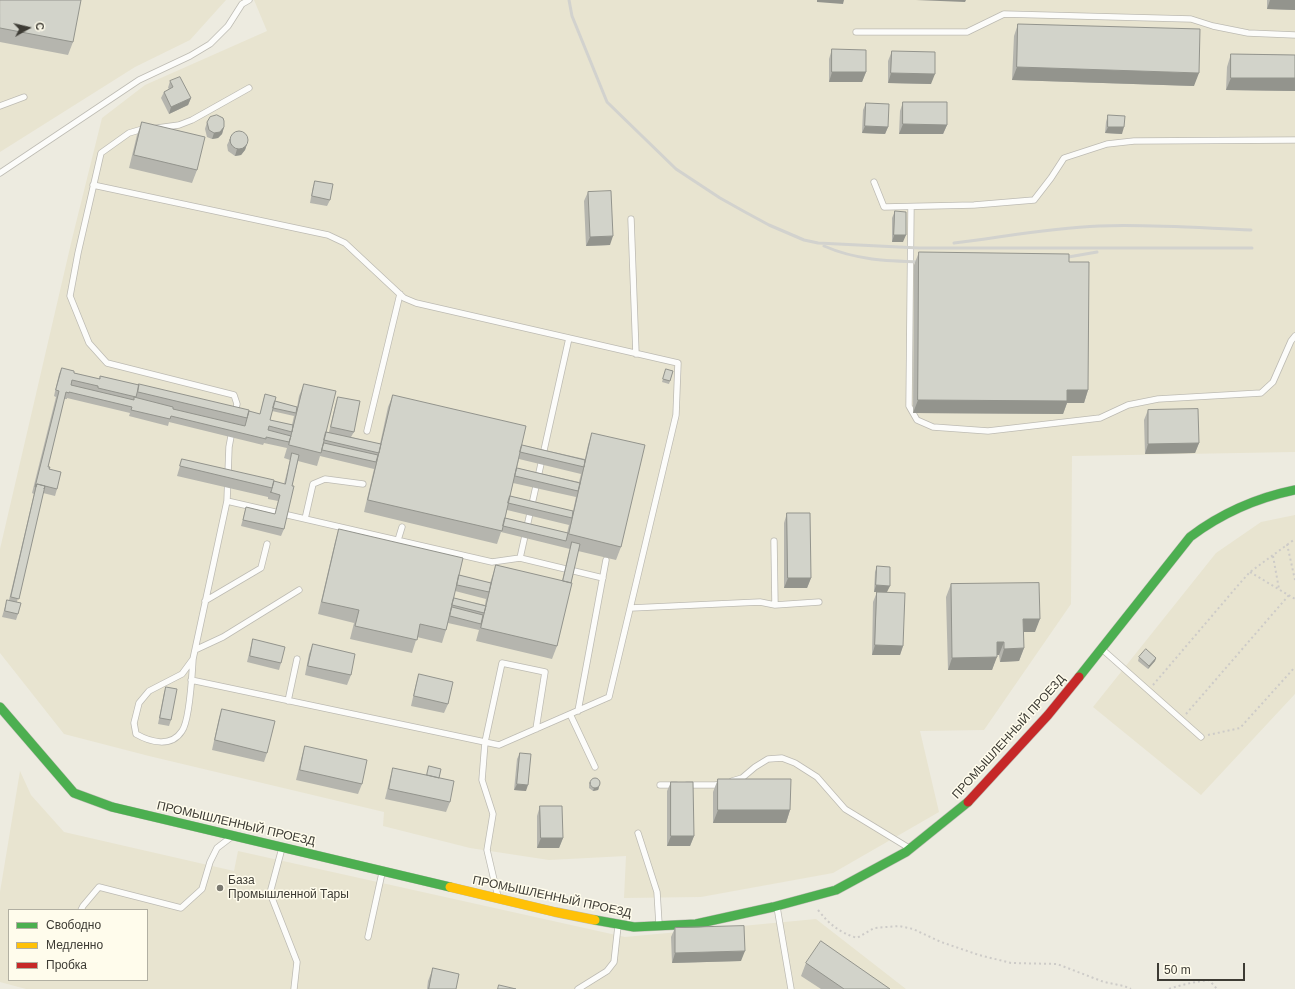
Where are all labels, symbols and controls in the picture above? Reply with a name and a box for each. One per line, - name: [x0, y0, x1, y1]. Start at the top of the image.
- north arrow: [8, 8, 48, 48]
- text: С: [33, 22, 46, 31]
- street label: ПРОМЫШЛЕННЫЙ ПРОЕЗД: [949, 672, 1069, 802]
- street label: ПРОМЫШЛЕННЫЙ ПРОЕЗД: [155, 799, 317, 849]
- street label: ПРОМЫШЛЕННЫЙ ПРОЕЗД: [471, 873, 633, 921]
- place label: База Промышленной Тары: [228, 874, 349, 902]
- marker: База Промышленной Тары: [215, 883, 225, 893]
- legend: [8, 909, 148, 981]
- text: Свободно: [46, 918, 101, 932]
- text: Медленно: [46, 938, 103, 952]
- scale bar: [1159, 955, 1247, 981]
- text: Пробка: [46, 958, 87, 972]
- text: 50 m: [1164, 963, 1191, 977]

